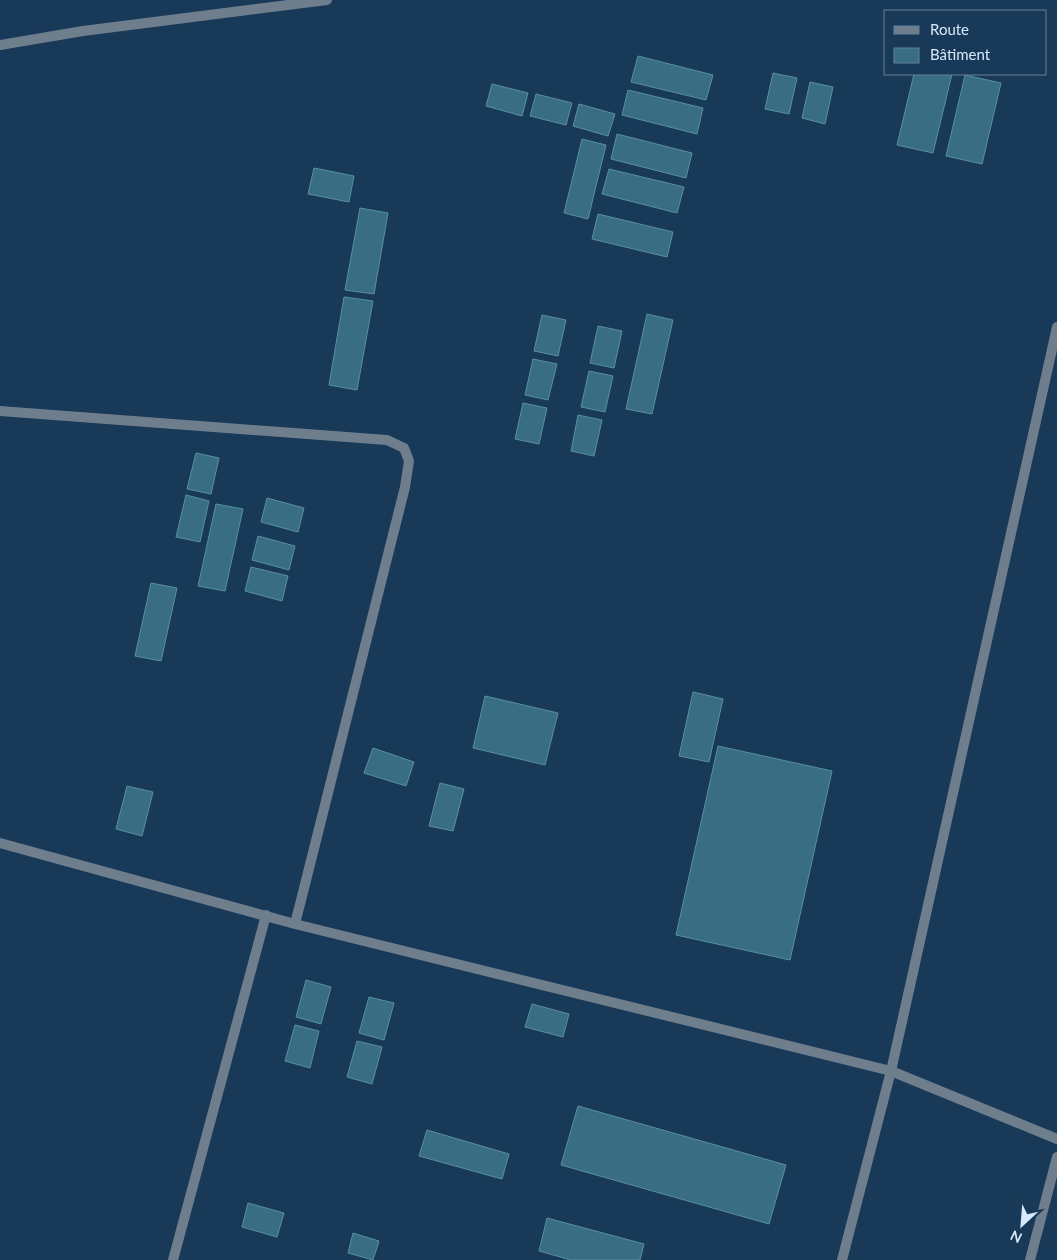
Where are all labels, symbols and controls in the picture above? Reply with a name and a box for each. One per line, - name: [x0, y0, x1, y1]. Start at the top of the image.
- legend: [884, 10, 1047, 75]
- text: Route: [930, 20, 969, 38]
- text: Bâtiment: [930, 45, 991, 63]
- north arrow: [997, 1200, 1047, 1250]
- text: N: [1008, 1227, 1025, 1247]

